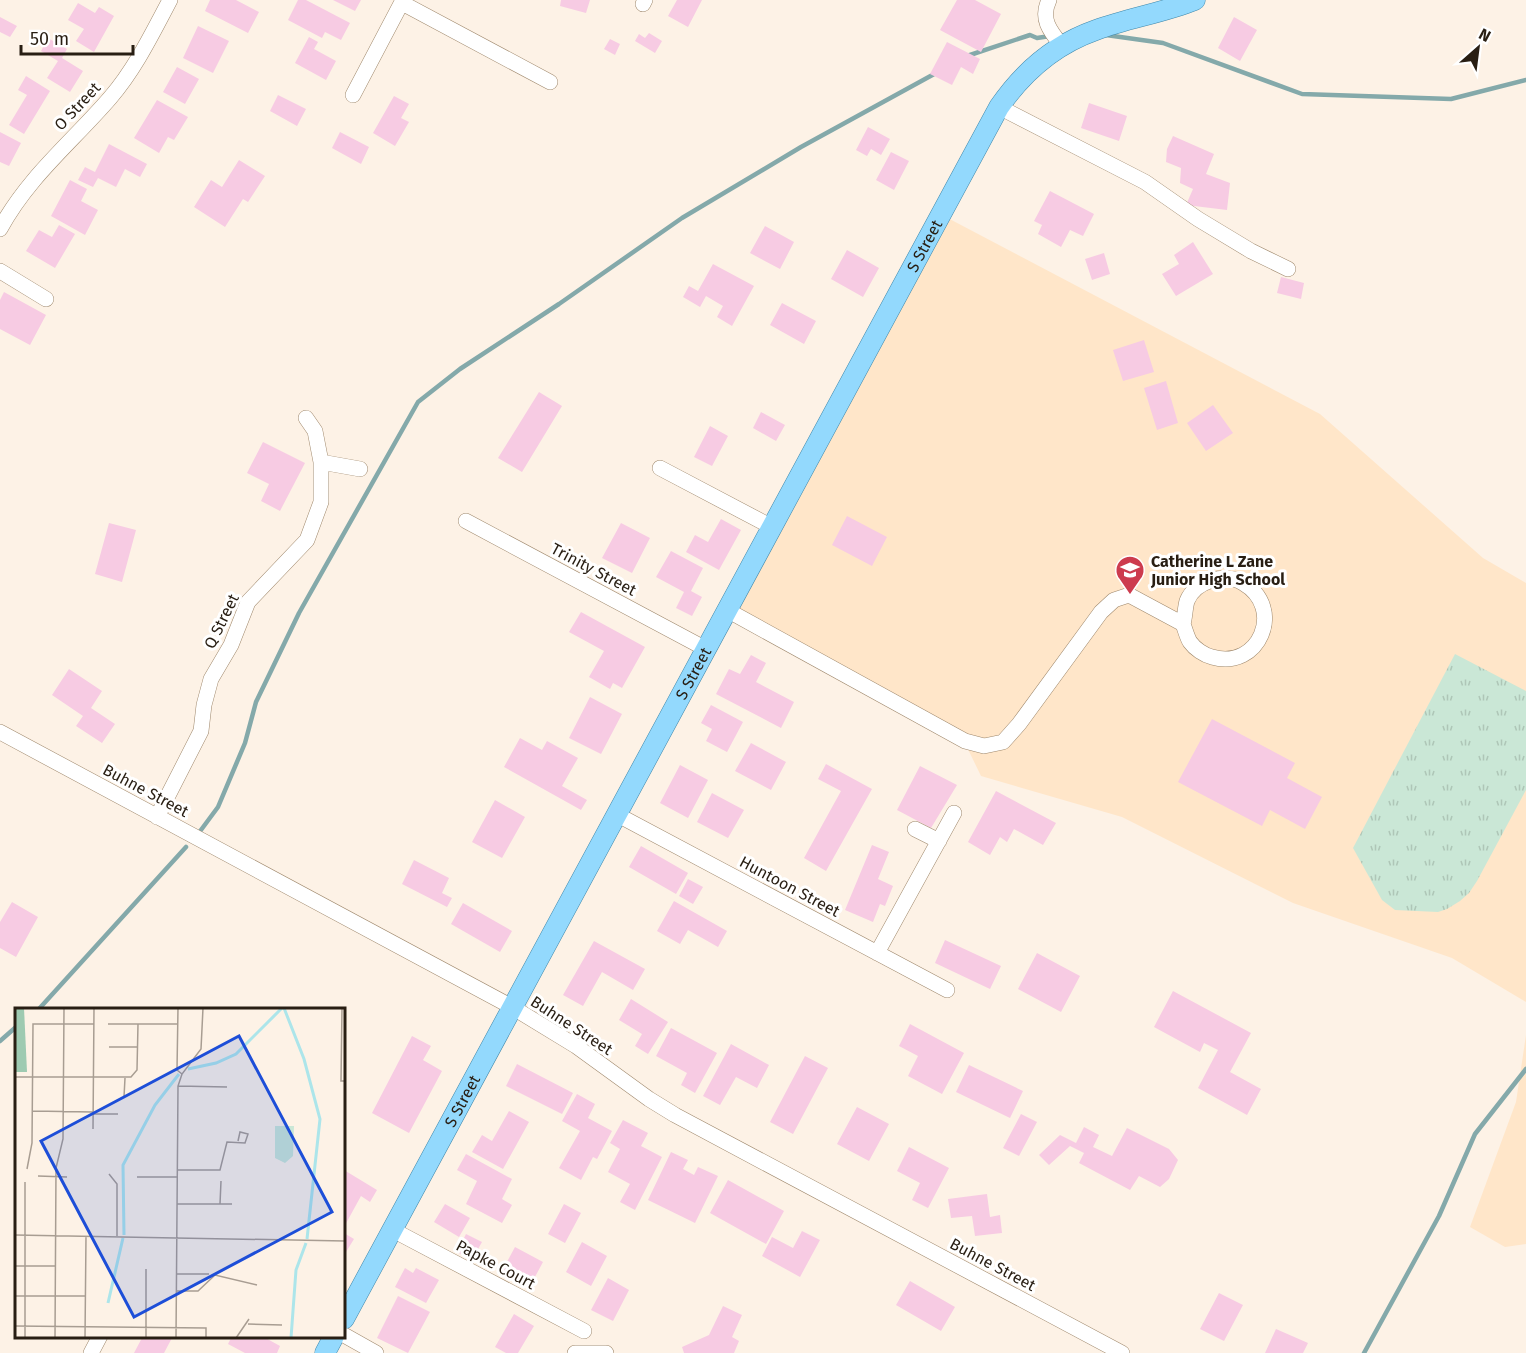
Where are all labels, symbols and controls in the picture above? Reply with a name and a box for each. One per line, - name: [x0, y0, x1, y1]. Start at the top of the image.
- scale bar: [21, 18, 134, 56]
- north arrow: [1448, 18, 1508, 78]
- text: N: [1476, 24, 1494, 46]
- text: 50 m: [30, 28, 69, 50]
- street label: O Street: [50, 78, 104, 134]
- street label: S Street: [903, 216, 946, 275]
- street label: Trinity Street: [548, 539, 640, 600]
- place label: Catherine L Zane Junior High School: [1150, 552, 1285, 589]
- school or university icon: Catherine L Zane Junior High School: [1114, 554, 1146, 596]
- street label: Q Street: [200, 590, 243, 652]
- street label: S Street: [672, 644, 715, 703]
- street label: Buhne Street: [100, 760, 192, 821]
- street label: Huntoon Street: [736, 852, 843, 921]
- street label: Buhne Street: [527, 992, 617, 1059]
- inset map: [15, 1008, 345, 1338]
- street label: S Street: [441, 1072, 484, 1130]
- street label: Buhne Street: [947, 1234, 1039, 1295]
- street label: Papke Court: [453, 1236, 539, 1293]

